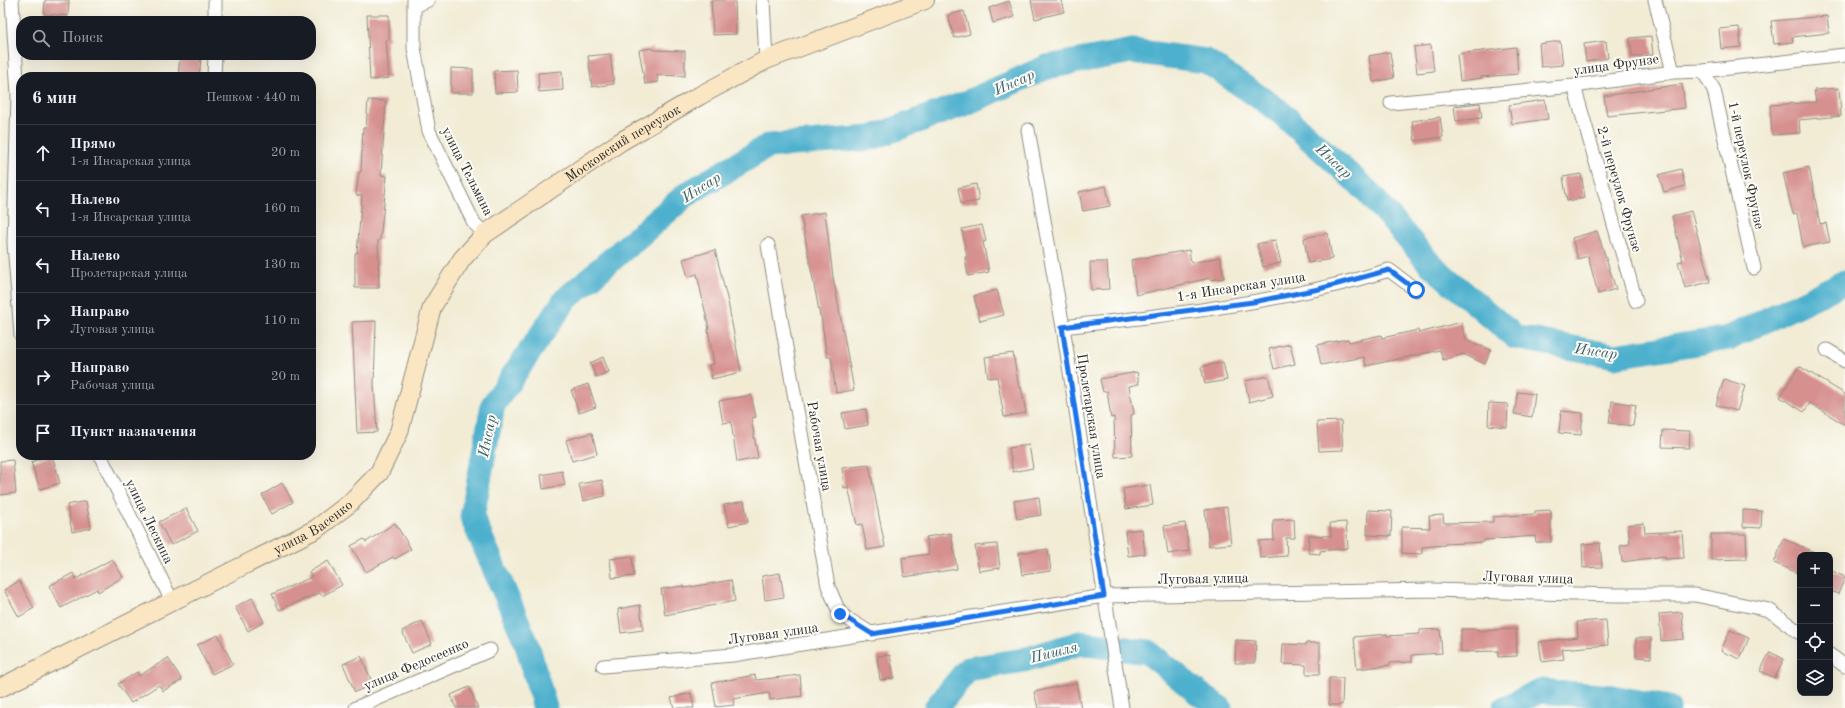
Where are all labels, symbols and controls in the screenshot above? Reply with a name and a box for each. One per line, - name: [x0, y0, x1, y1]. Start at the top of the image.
- search box: [16, 16, 316, 60]
- icon: search: [30, 27, 52, 49]
- text: Поиск: [62, 31, 103, 46]
- street label: улица Фрунзе: [1573, 52, 1660, 78]
- water label: Инсар: [991, 68, 1037, 99]
- text: 6 мин: [32, 90, 77, 107]
- text: Пешком · 440 m: [206, 91, 300, 104]
- street label: 1-й переулок Фрунзе: [1726, 100, 1766, 230]
- street label: Московский переулок: [563, 102, 683, 185]
- street label: улица Тельмана: [439, 125, 496, 218]
- street label: 2-й переулок Фрунзе: [1594, 125, 1644, 254]
- text: Прямо: [70, 137, 116, 152]
- water label: Инсар: [1311, 141, 1354, 182]
- icon: ahead: [32, 142, 54, 164]
- text: 20 m: [271, 146, 300, 159]
- text: 1-я Инсарская улица: [70, 155, 191, 168]
- water label: Инсар: [679, 170, 724, 207]
- text: Налево: [70, 193, 120, 208]
- icon: left: [32, 198, 54, 220]
- text: 160 m: [263, 202, 300, 215]
- text: 1-я Инсарская улица: [70, 211, 191, 224]
- text: Налево: [70, 249, 120, 264]
- icon: left: [32, 254, 54, 276]
- text: 130 m: [263, 258, 300, 271]
- text: Пролетарская улица: [70, 267, 188, 280]
- street label: 1-я Инсарская улица: [1176, 270, 1307, 304]
- route start: [1407, 281, 1425, 299]
- text: Направо: [70, 305, 129, 320]
- icon: right: [32, 310, 54, 332]
- text: 110 m: [263, 314, 300, 327]
- text: Луговая улица: [70, 323, 155, 336]
- water label: Инсар: [1572, 342, 1618, 363]
- street label: Пролетарская улица: [1074, 353, 1108, 480]
- text: Направо: [70, 361, 129, 376]
- icon: right: [32, 366, 54, 388]
- text: 20 m: [271, 370, 300, 383]
- text: Рабочая улица: [70, 379, 155, 392]
- street label: Рабочая улица: [804, 400, 834, 492]
- water label: Инсар: [477, 414, 500, 460]
- icon: arrive: [32, 422, 54, 444]
- text: Пункт назначения: [70, 425, 197, 440]
- street label: улица Лескина: [123, 477, 176, 566]
- street label: улица Васенко: [271, 498, 355, 557]
- map controls: [1797, 552, 1833, 696]
- button: +: [1797, 552, 1833, 588]
- street label: Луговая улица: [1482, 569, 1574, 587]
- street label: Луговая улица: [1157, 571, 1249, 587]
- button: −: [1797, 588, 1833, 624]
- route end: [831, 605, 849, 623]
- street label: Луговая улица: [727, 621, 819, 647]
- button: locate: [1797, 624, 1833, 660]
- street label: улица Федосеенко: [362, 637, 471, 693]
- water label: Пишля: [1028, 640, 1080, 667]
- button: layers: [1797, 660, 1833, 696]

